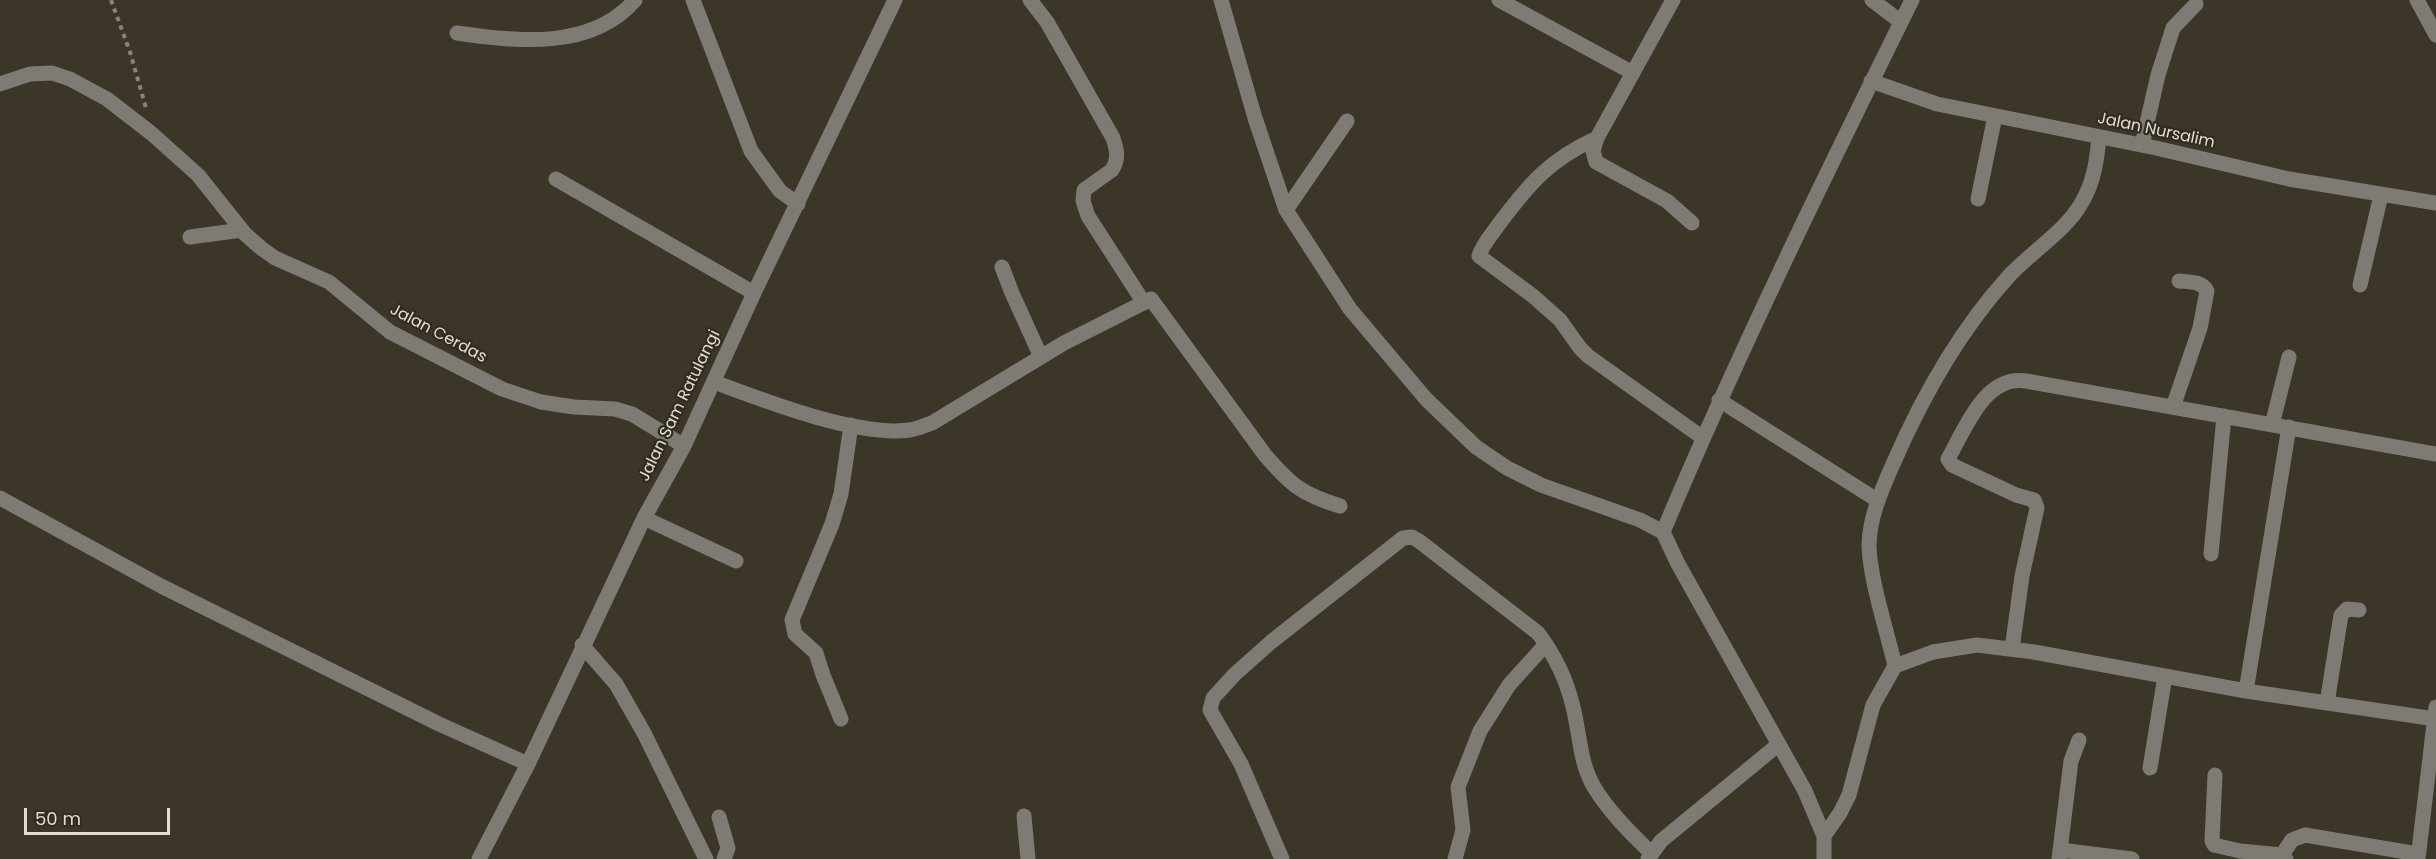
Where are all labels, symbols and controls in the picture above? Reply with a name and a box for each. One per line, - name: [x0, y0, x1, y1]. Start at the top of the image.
- street label: Jalan Nursalim: [2096, 109, 2216, 153]
- street label: Jalan Cerdas: [386, 300, 490, 368]
- street label: Jalan Sam Ratulangi: [635, 327, 725, 485]
- scale bar: [27, 796, 172, 834]
- text: 50 m: [35, 806, 81, 831]

